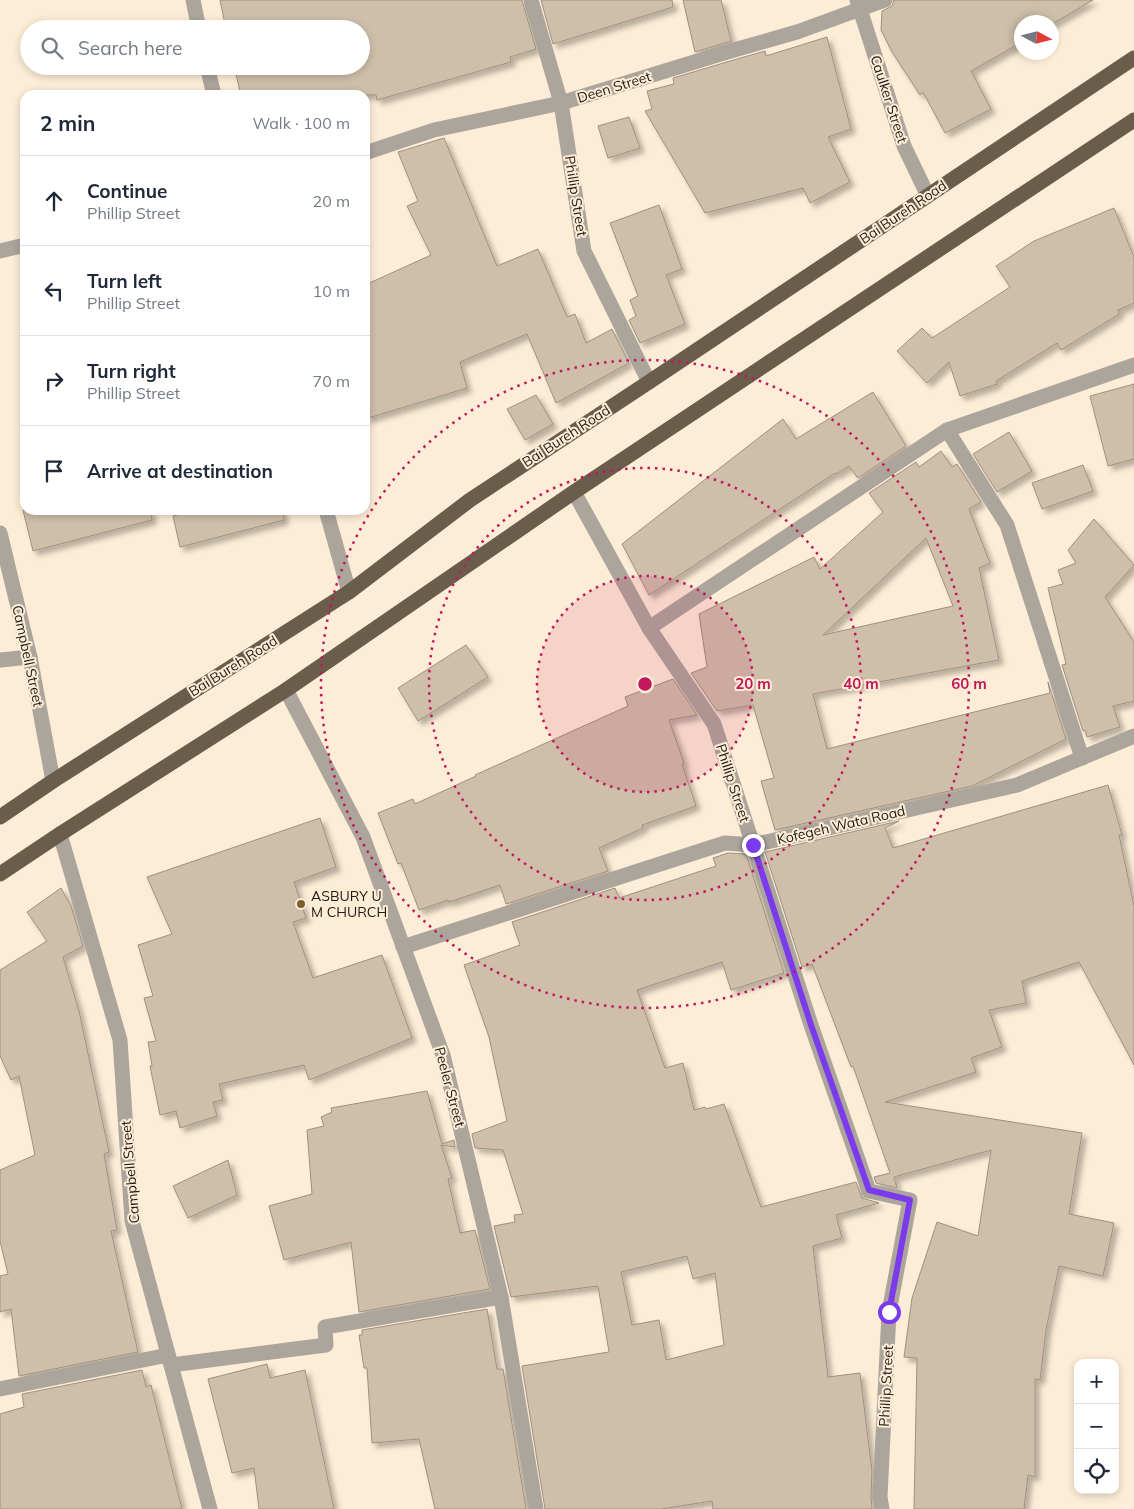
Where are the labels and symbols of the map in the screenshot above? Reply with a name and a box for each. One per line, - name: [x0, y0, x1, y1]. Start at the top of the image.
- north arrow: [1014, 15, 1059, 60]
- street label: Caulker Street: [866, 53, 912, 145]
- street label: Deen Street: [575, 67, 653, 107]
- street label: Phillip Street: [561, 154, 591, 238]
- street label: Bai Bureh Road: [856, 176, 950, 248]
- street label: Bai Bureh Road: [519, 401, 613, 471]
- street label: Campbell Street: [8, 604, 48, 709]
- street label: Bai Bureh Road: [185, 632, 281, 700]
- text: 20 m: [735, 674, 771, 693]
- text: 40 m: [843, 674, 879, 693]
- text: 60 m: [951, 674, 987, 693]
- centre of rings: [636, 675, 654, 693]
- street label: Phillip Street: [712, 742, 754, 825]
- street label: Kofegeh Wata Road: [775, 801, 907, 849]
- route end: [742, 834, 765, 857]
- place label: ASBURY U M CHURCH: [311, 887, 387, 921]
- marker: ASBURY U M CHURCH: [295, 898, 307, 910]
- street label: Peeler Street: [431, 1045, 469, 1129]
- street label: Campbell Street: [117, 1120, 143, 1224]
- route start: [878, 1301, 901, 1324]
- street label: Phillip Street: [875, 1345, 897, 1427]

